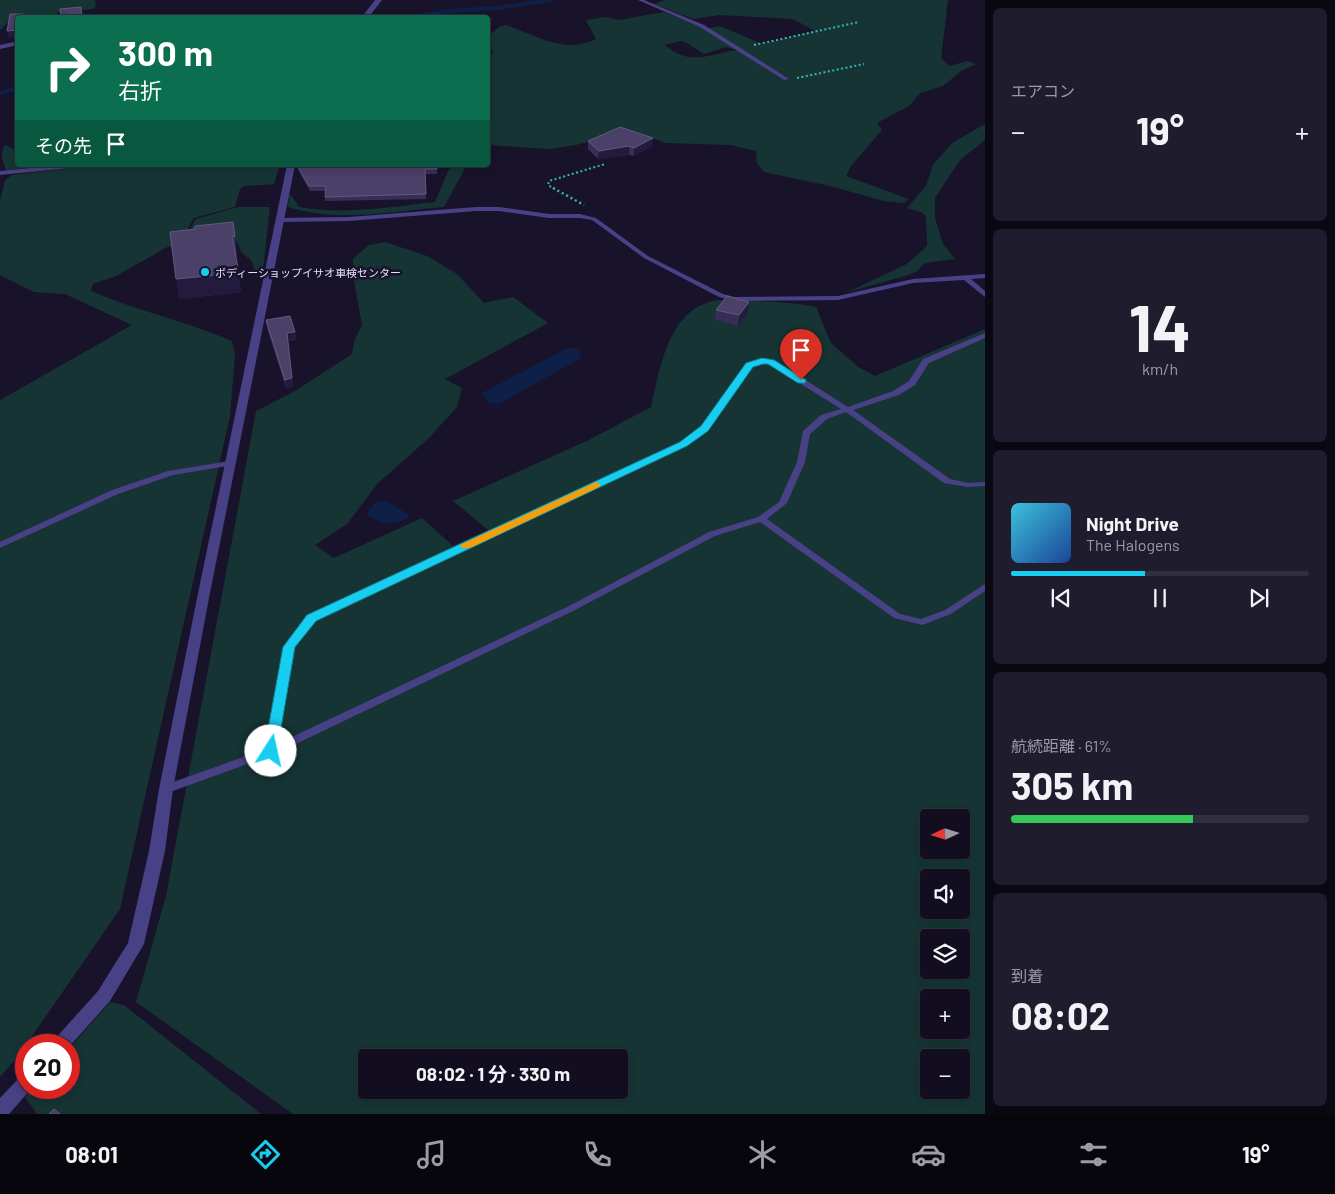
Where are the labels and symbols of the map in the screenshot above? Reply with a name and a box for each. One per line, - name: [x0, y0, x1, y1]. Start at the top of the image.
- marker: ボディーショップイサオ車検センター: [199, 266, 211, 278]
- place label: ボディーショップイサオ車検センター: [215, 266, 401, 279]
- pin: [780, 329, 822, 380]
- position arrow: [244, 724, 296, 776]
- north arrow: [920, 809, 970, 859]
- speed limit sign: 20: [15, 1034, 80, 1099]

